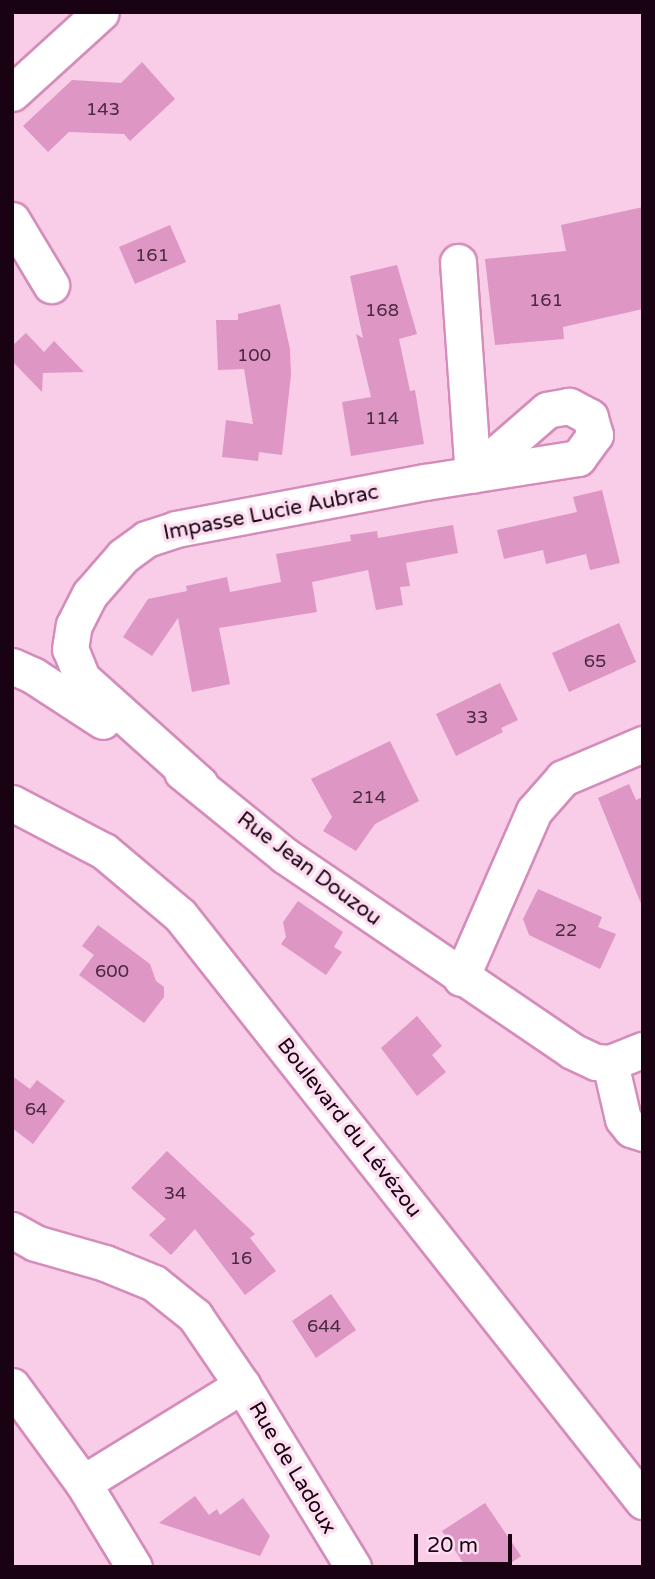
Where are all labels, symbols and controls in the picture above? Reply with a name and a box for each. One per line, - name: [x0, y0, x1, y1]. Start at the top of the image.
- house number: 143: [86, 98, 120, 120]
- house number: 161: [135, 244, 169, 266]
- house number: 161: [529, 289, 563, 311]
- house number: 168: [365, 299, 399, 321]
- house number: 100: [237, 344, 271, 366]
- house number: 114: [365, 407, 399, 429]
- street label: Impasse Lucie Aubrac: [161, 480, 381, 546]
- house number: 65: [584, 650, 606, 672]
- house number: 33: [466, 706, 488, 728]
- house number: 214: [352, 786, 386, 808]
- street label: Rue Jean Douzou: [232, 807, 386, 931]
- house number: 22: [555, 919, 577, 941]
- house number: 600: [95, 960, 129, 982]
- street label: Boulevard du Lévézou: [271, 1033, 427, 1223]
- house number: 64: [25, 1098, 47, 1120]
- house number: 34: [164, 1182, 186, 1204]
- house number: 16: [230, 1247, 252, 1269]
- house number: 644: [307, 1315, 341, 1337]
- street label: Rue de Ladoux: [243, 1397, 341, 1539]
- scale bar: [417, 1520, 515, 1564]
- text: 20 m: [427, 1533, 478, 1558]

